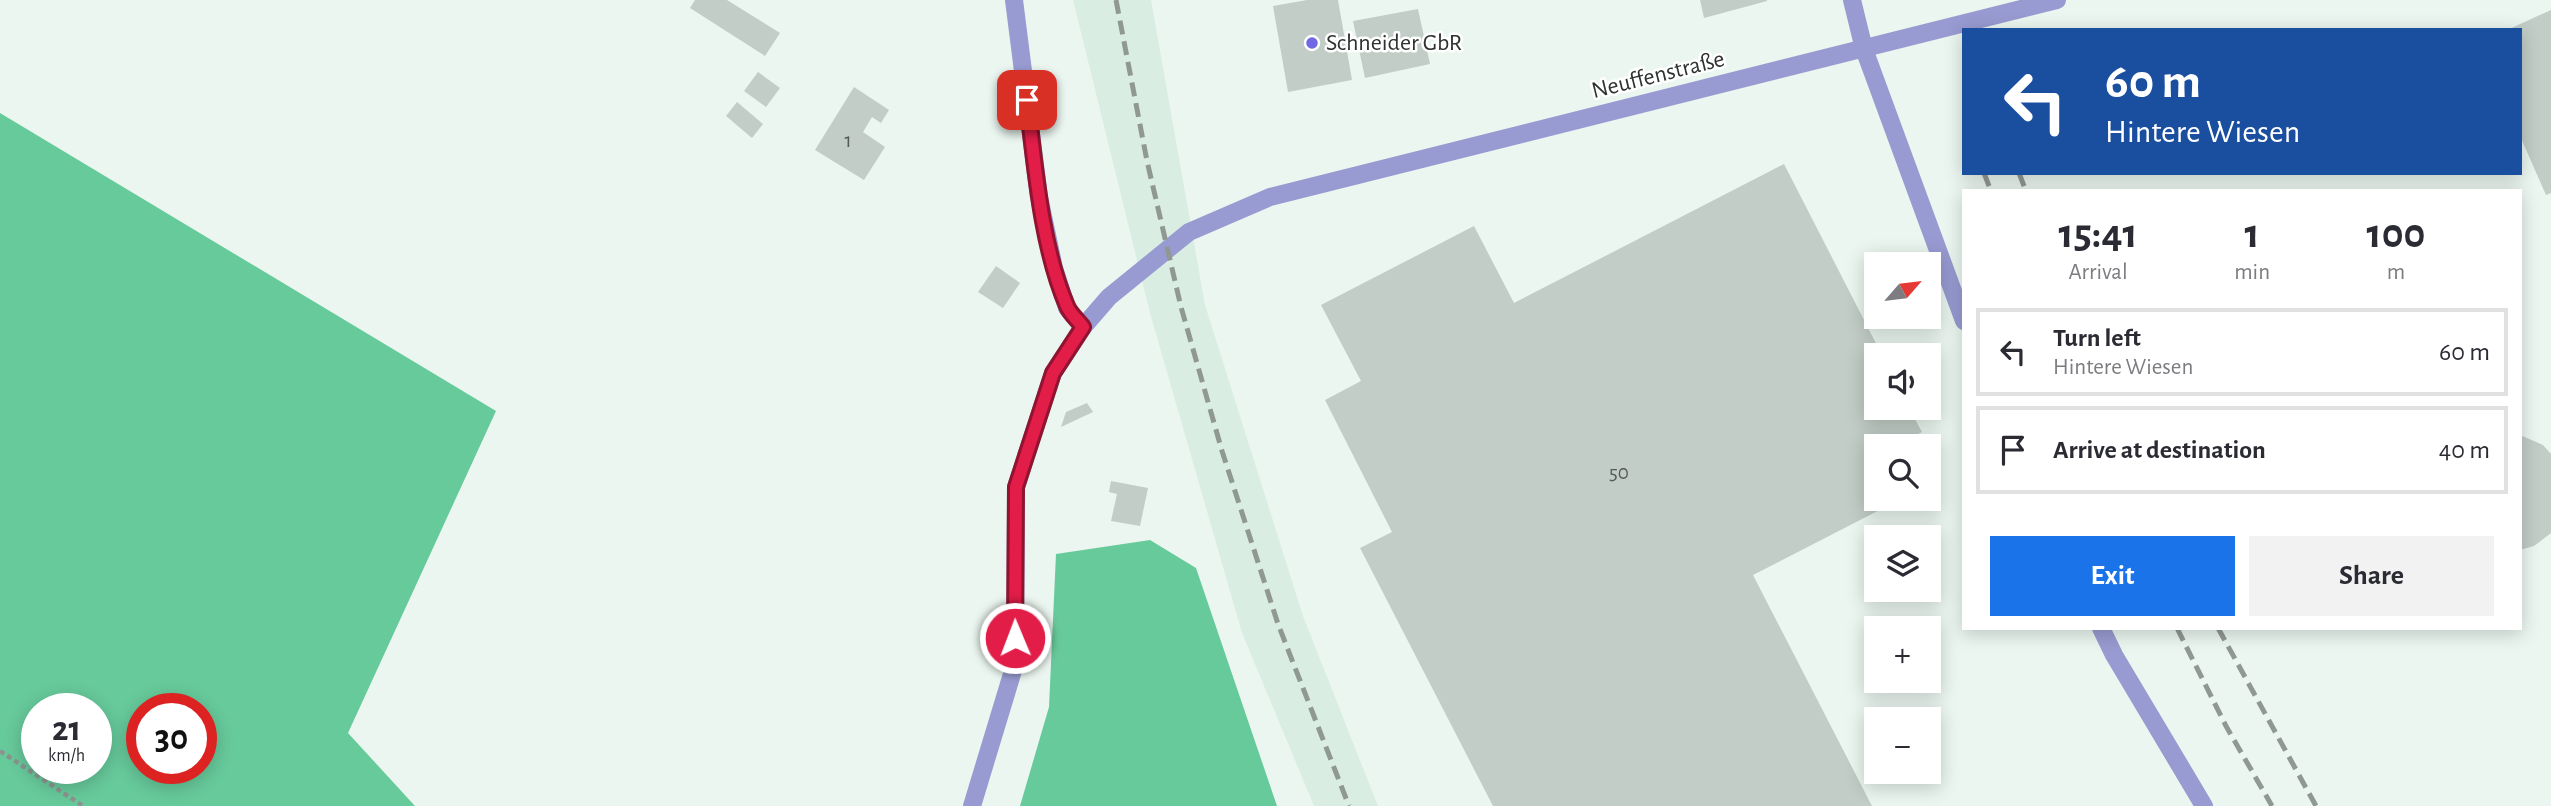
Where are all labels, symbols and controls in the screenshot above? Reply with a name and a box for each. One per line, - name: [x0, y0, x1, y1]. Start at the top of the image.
- place label: Schneider GbR: [1326, 31, 1462, 55]
- marker: Schneider GbR: [1304, 35, 1320, 51]
- street label: Neuffenstraße: [1589, 47, 1727, 103]
- icon: left: [1990, 56, 2081, 147]
- text: 60 m: [2105, 58, 2201, 107]
- pin: [997, 70, 1057, 130]
- icon: arrive: [1008, 81, 1046, 119]
- text: Hintere Wiesen: [2105, 116, 2300, 148]
- house number: 1: [844, 130, 852, 151]
- text: 15:41: [2059, 213, 2138, 255]
- text: 1: [2245, 213, 2260, 255]
- text: 100: [2367, 213, 2425, 255]
- north arrow: [1864, 252, 1941, 329]
- map controls: [1864, 252, 1941, 784]
- text: Arrival: [2069, 261, 2128, 284]
- text: min: [2234, 261, 2270, 284]
- text: m: [2387, 261, 2405, 284]
- text: Turn left: [2053, 325, 2141, 351]
- icon: left: [1994, 333, 2032, 371]
- text: 60 m: [2439, 339, 2490, 365]
- button: sound: [1864, 343, 1941, 420]
- text: Hintere Wiesen: [2053, 356, 2193, 379]
- icon: arrive: [1994, 431, 2032, 469]
- button: search: [1864, 434, 1941, 511]
- text: Arrive at destination: [2053, 437, 2266, 463]
- text: 40 m: [2439, 437, 2490, 463]
- house number: 50: [1609, 462, 1629, 483]
- button: layers: [1864, 525, 1941, 602]
- button: Exit: [1990, 536, 2235, 616]
- button: Share: [2249, 536, 2494, 616]
- position arrow: [978, 601, 1052, 675]
- button: +: [1864, 616, 1941, 693]
- speed limit sign: 30: [126, 693, 217, 784]
- button: −: [1864, 707, 1941, 784]
- text: 21: [52, 712, 81, 747]
- text: km/h: [48, 747, 85, 765]

